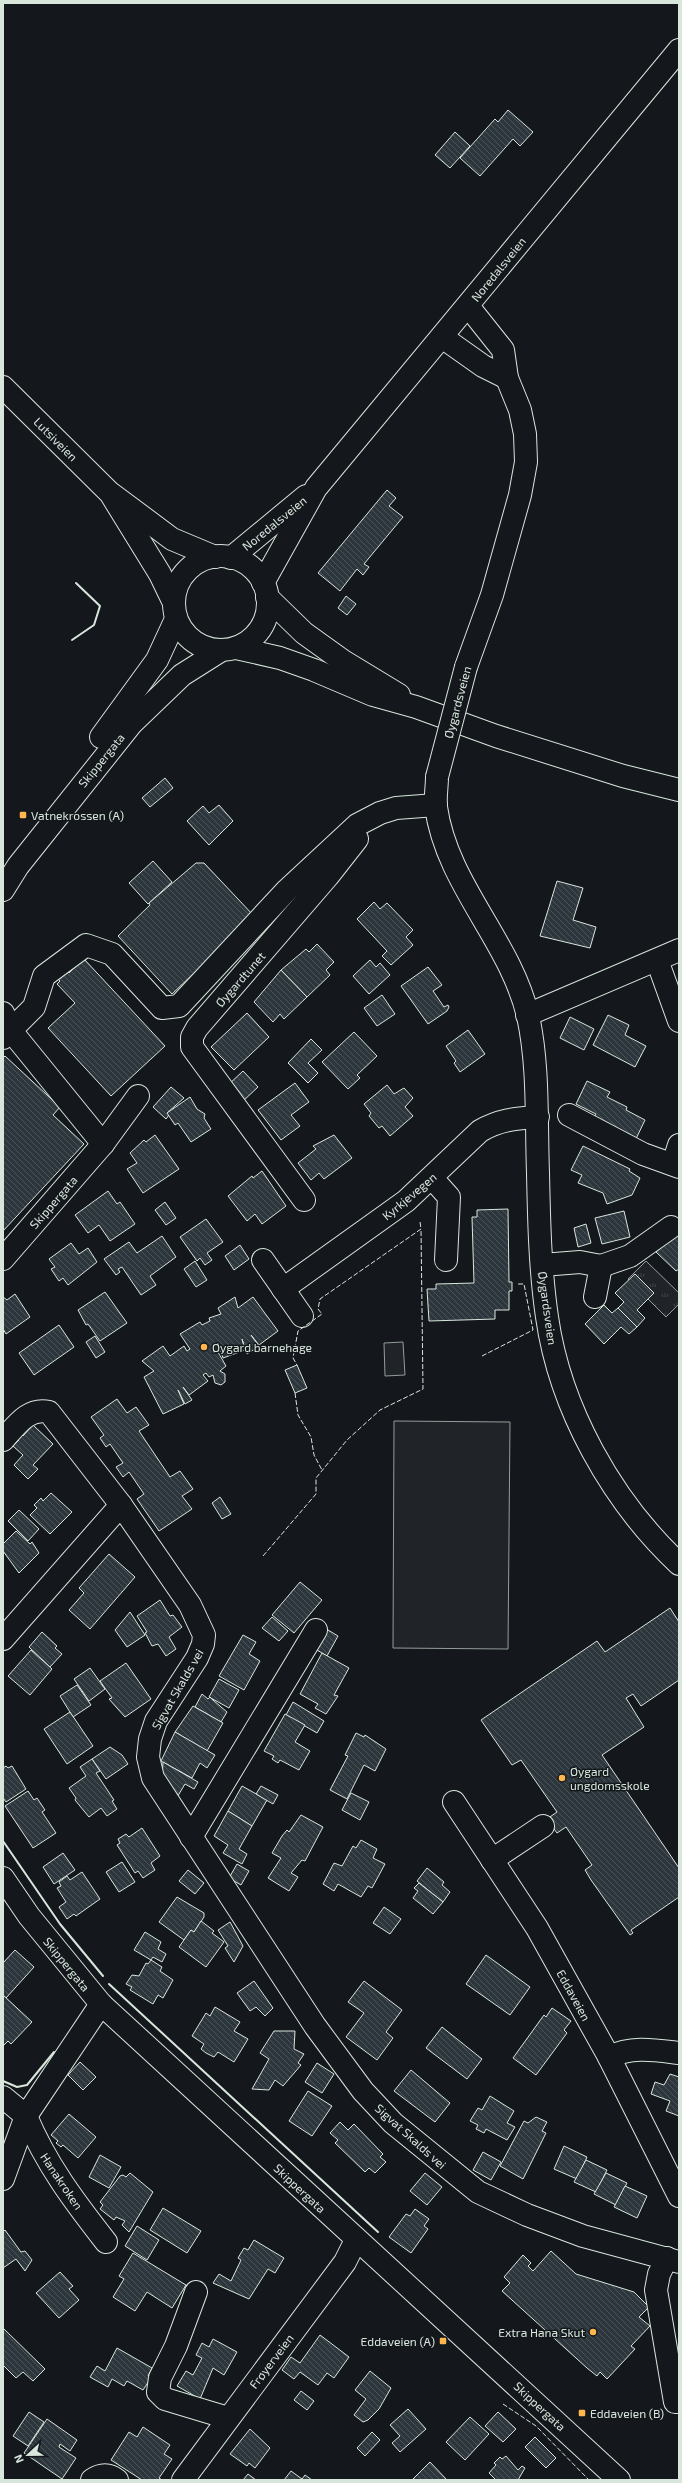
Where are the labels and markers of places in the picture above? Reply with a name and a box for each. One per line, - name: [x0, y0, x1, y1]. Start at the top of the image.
- place label: Vatnekrossen (A): [31, 808, 124, 822]
- marker: Vatnekrossen (A): [18, 810, 28, 820]
- place label: Øygard barnehage: [212, 1340, 312, 1354]
- marker: Øygard barnehage: [199, 1342, 209, 1352]
- place label: Øygard ungdomsskole: [570, 1764, 650, 1792]
- marker: Øygard ungdomsskole: [557, 1773, 567, 1783]
- place label: Extra Hana Skut: [498, 2325, 585, 2339]
- marker: Extra Hana Skut: [588, 2327, 598, 2337]
- place label: Eddaveien (A): [361, 2334, 435, 2348]
- marker: Eddaveien (A): [438, 2336, 448, 2346]
- place label: Eddaveien (B): [590, 2406, 664, 2420]
- marker: Eddaveien (B): [577, 2408, 587, 2418]

